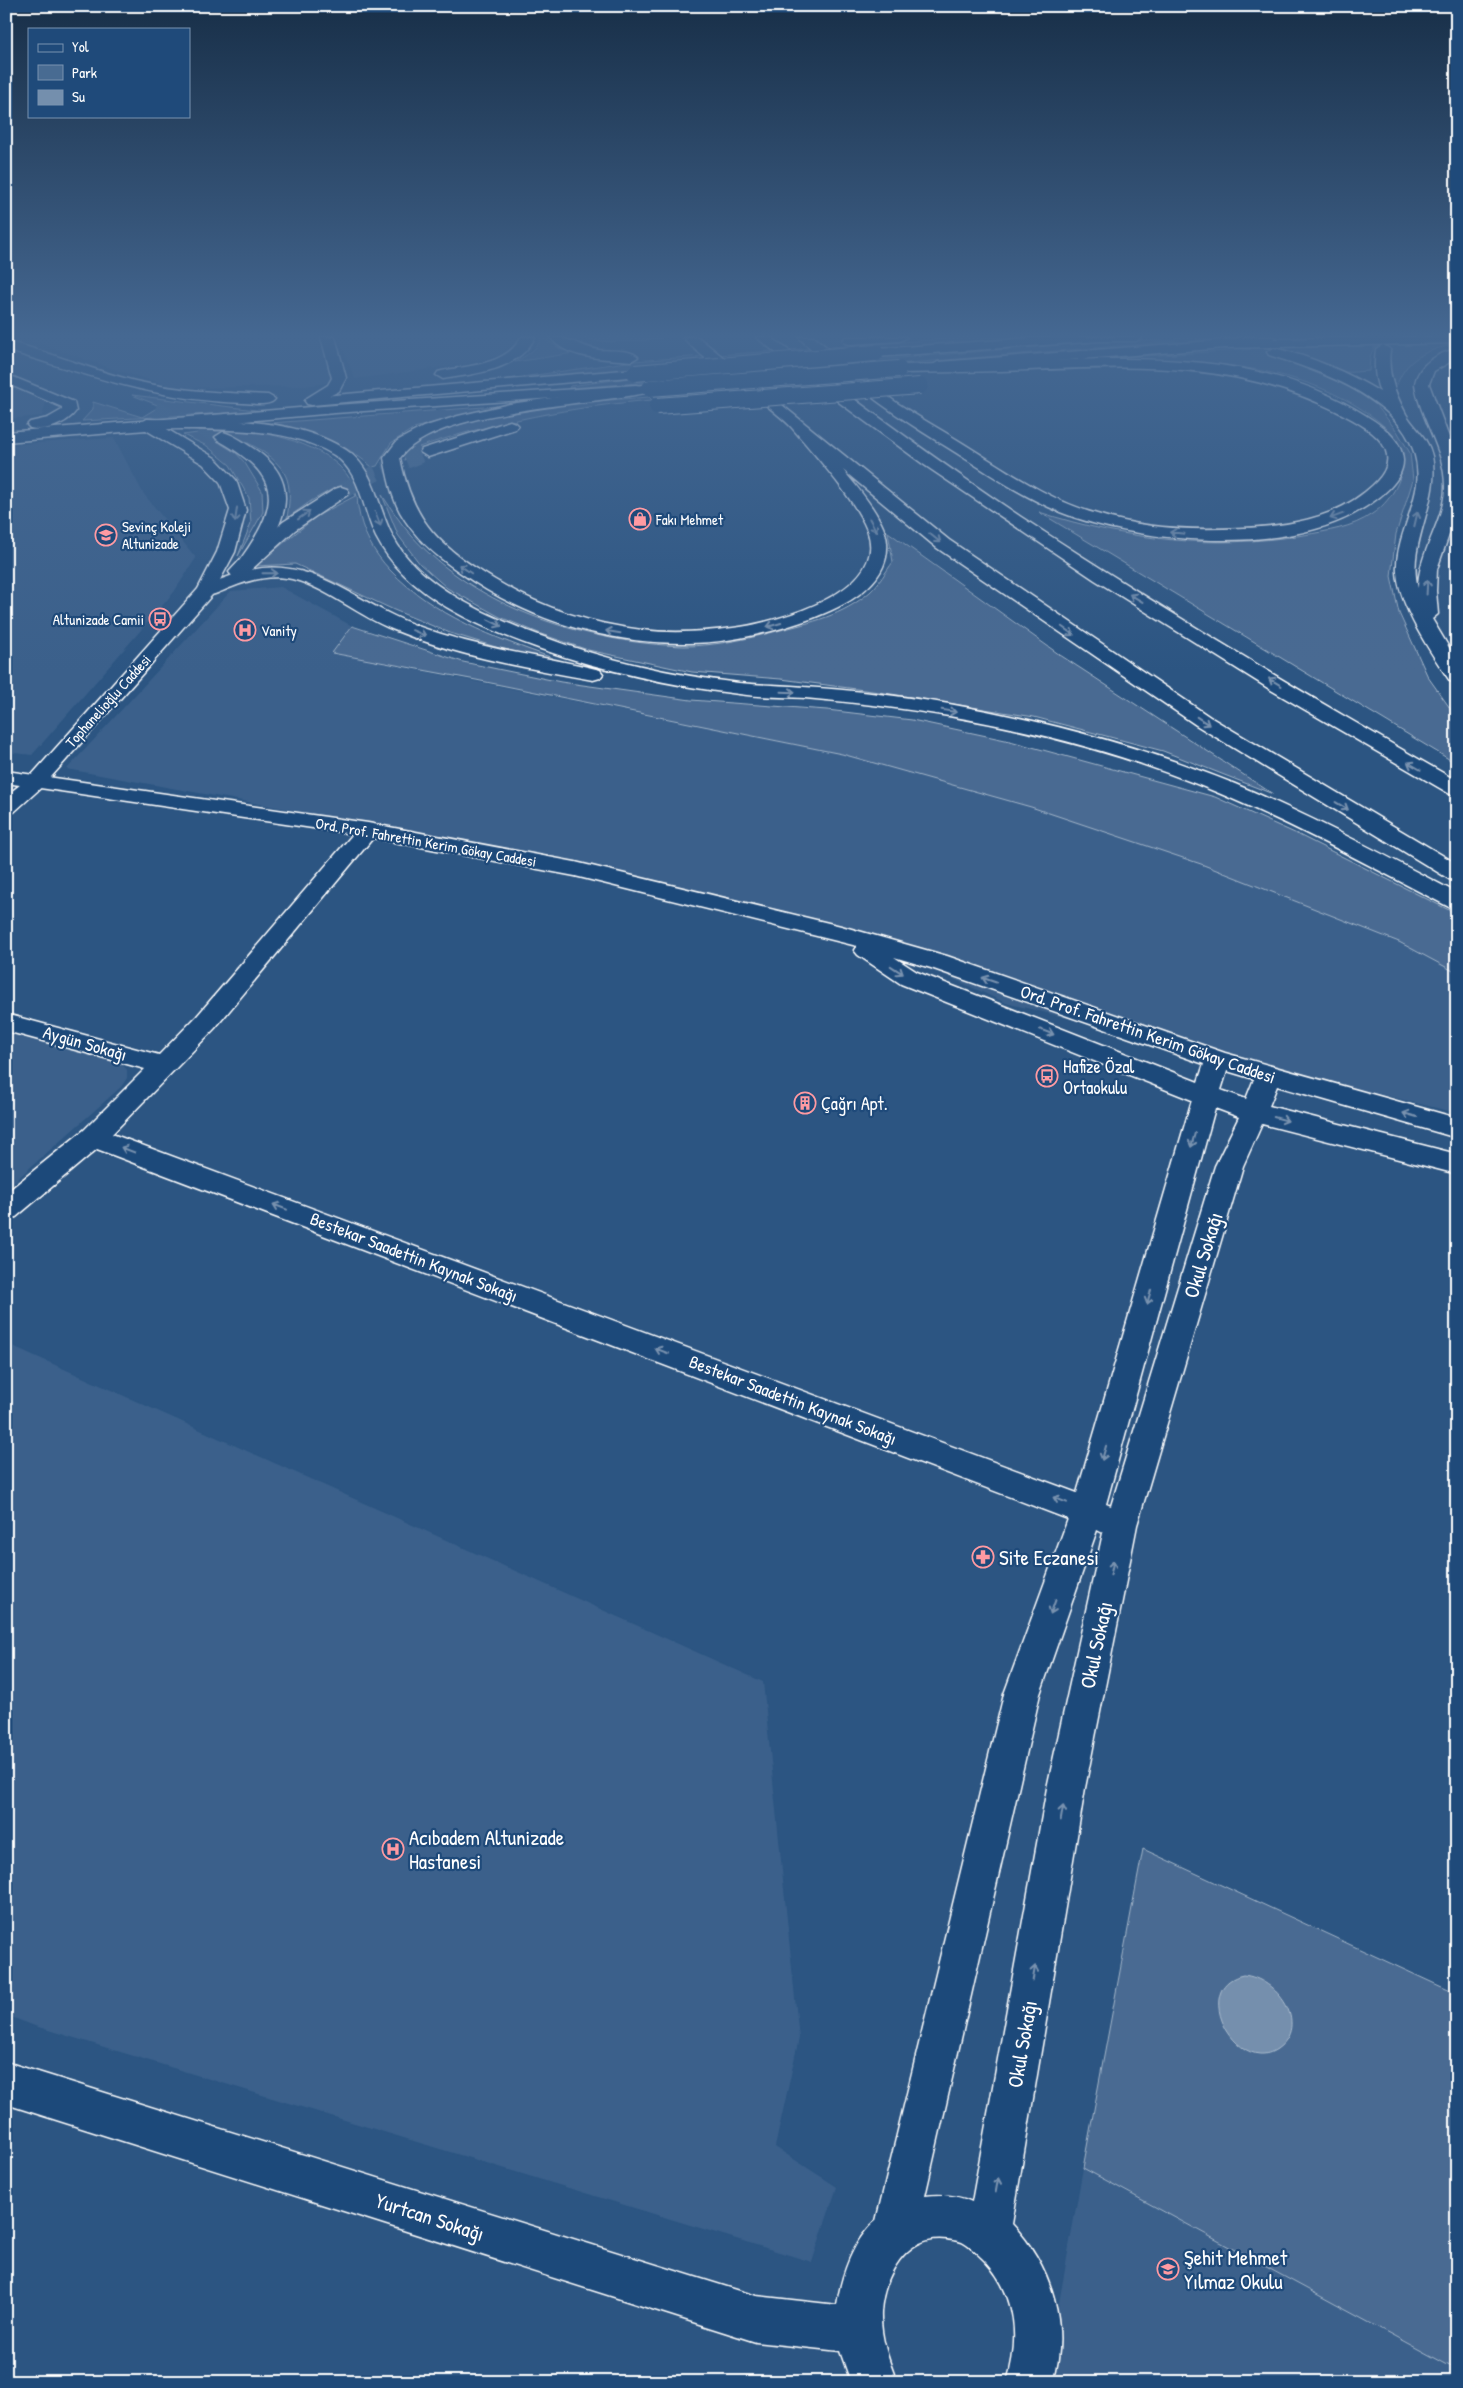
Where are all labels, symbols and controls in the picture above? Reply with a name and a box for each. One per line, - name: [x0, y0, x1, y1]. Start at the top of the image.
- legend: [28, 28, 190, 118]
- text: Yol: [72, 36, 89, 57]
- text: Park: [72, 62, 97, 83]
- text: Su: [72, 86, 85, 107]
- one-way arrow: [230, 507, 240, 523]
- shop icon: Fakı Mehmet: [628, 507, 652, 531]
- place label: Fakı Mehmet: [655, 509, 724, 530]
- one-way arrow: [297, 510, 311, 520]
- one-way arrow: [373, 511, 383, 526]
- one-way arrow: [1329, 512, 1345, 522]
- one-way arrow: [1412, 512, 1421, 528]
- place label: Sevinç Koleji Altunizade: [122, 516, 191, 554]
- one-way arrow: [868, 518, 878, 532]
- school or university icon: Sevinç Koleji Altunizade: [94, 523, 118, 547]
- one-way arrow: [1169, 528, 1185, 538]
- one-way arrow: [928, 533, 941, 544]
- one-way arrow: [458, 564, 472, 574]
- one-way arrow: [261, 568, 277, 578]
- one-way arrow: [1422, 579, 1431, 595]
- one-way arrow: [1130, 592, 1144, 602]
- bus stop icon: Altunizade Camii: [148, 607, 172, 631]
- place label: Altunizade Camii: [53, 609, 144, 630]
- hospital icon: Vanity: [233, 618, 257, 642]
- one-way arrow: [487, 619, 502, 629]
- place label: Vanity: [261, 620, 297, 641]
- one-way arrow: [767, 621, 783, 631]
- one-way arrow: [1061, 626, 1075, 636]
- one-way arrow: [606, 627, 622, 637]
- one-way arrow: [411, 628, 426, 638]
- street label: Tophanelioğlu Caddesi: [60, 650, 156, 752]
- one-way arrow: [1268, 677, 1282, 687]
- one-way arrow: [780, 687, 796, 696]
- one-way arrow: [941, 706, 957, 716]
- one-way arrow: [1196, 716, 1210, 727]
- one-way arrow: [1408, 760, 1422, 770]
- one-way arrow: [1334, 802, 1348, 812]
- street label: Ord. Prof. Fahrettin Kerim Gökay Caddesi: [314, 812, 538, 872]
- one-way arrow: [890, 965, 904, 975]
- one-way arrow: [982, 975, 997, 984]
- street label: Ord. Prof. Fahrettin Kerim Gökay Caddesi: [1017, 978, 1279, 1090]
- street label: Aygün Sokağı: [40, 1019, 130, 1067]
- one-way arrow: [1038, 1028, 1054, 1037]
- place label: Hafize Özal Ortaokulu: [1063, 1054, 1134, 1100]
- bus stop icon: Hafize Özal Ortaokulu: [1035, 1064, 1059, 1088]
- building icon: Çağrı Apt.: [793, 1091, 817, 1115]
- place label: Çağrı Apt.: [821, 1091, 888, 1116]
- one-way arrow: [1402, 1110, 1418, 1119]
- one-way arrow: [1273, 1114, 1289, 1124]
- one-way arrow: [1188, 1132, 1197, 1148]
- one-way arrow: [121, 1145, 136, 1154]
- one-way arrow: [273, 1202, 288, 1211]
- street label: Bestekar Saadettin Kaynak Sokağı: [307, 1206, 521, 1308]
- street label: Okul Sokağı: [1176, 1209, 1230, 1301]
- one-way arrow: [1143, 1288, 1153, 1304]
- one-way arrow: [655, 1345, 670, 1355]
- street label: Bestekar Saadettin Kaynak Sokağı: [686, 1349, 900, 1451]
- one-way arrow: [1099, 1444, 1108, 1460]
- one-way arrow: [1052, 1495, 1068, 1504]
- place label: Site Eczanesi: [999, 1543, 1099, 1572]
- pharmacy icon: Site Eczanesi: [971, 1545, 995, 1569]
- one-way arrow: [1108, 1561, 1117, 1577]
- one-way arrow: [1048, 1599, 1057, 1614]
- street label: Okul Sokağı: [1073, 1599, 1119, 1691]
- one-way arrow: [1057, 1805, 1067, 1821]
- place label: Acıbadem Altunizade Hastanesi: [409, 1823, 564, 1876]
- hospital icon: Acıbadem Altunizade Hastanesi: [381, 1837, 405, 1861]
- one-way arrow: [1030, 1966, 1040, 1982]
- street label: Okul Sokağı: [1000, 1998, 1044, 2090]
- one-way arrow: [992, 2177, 1002, 2193]
- street label: Yurtcan Sokağı: [372, 2186, 488, 2248]
- place label: Şehit Mehmet Yılmaz Okulu: [1184, 2243, 1288, 2296]
- school or university icon: Şehit Mehmet Yılmaz Okulu: [1156, 2257, 1180, 2281]

